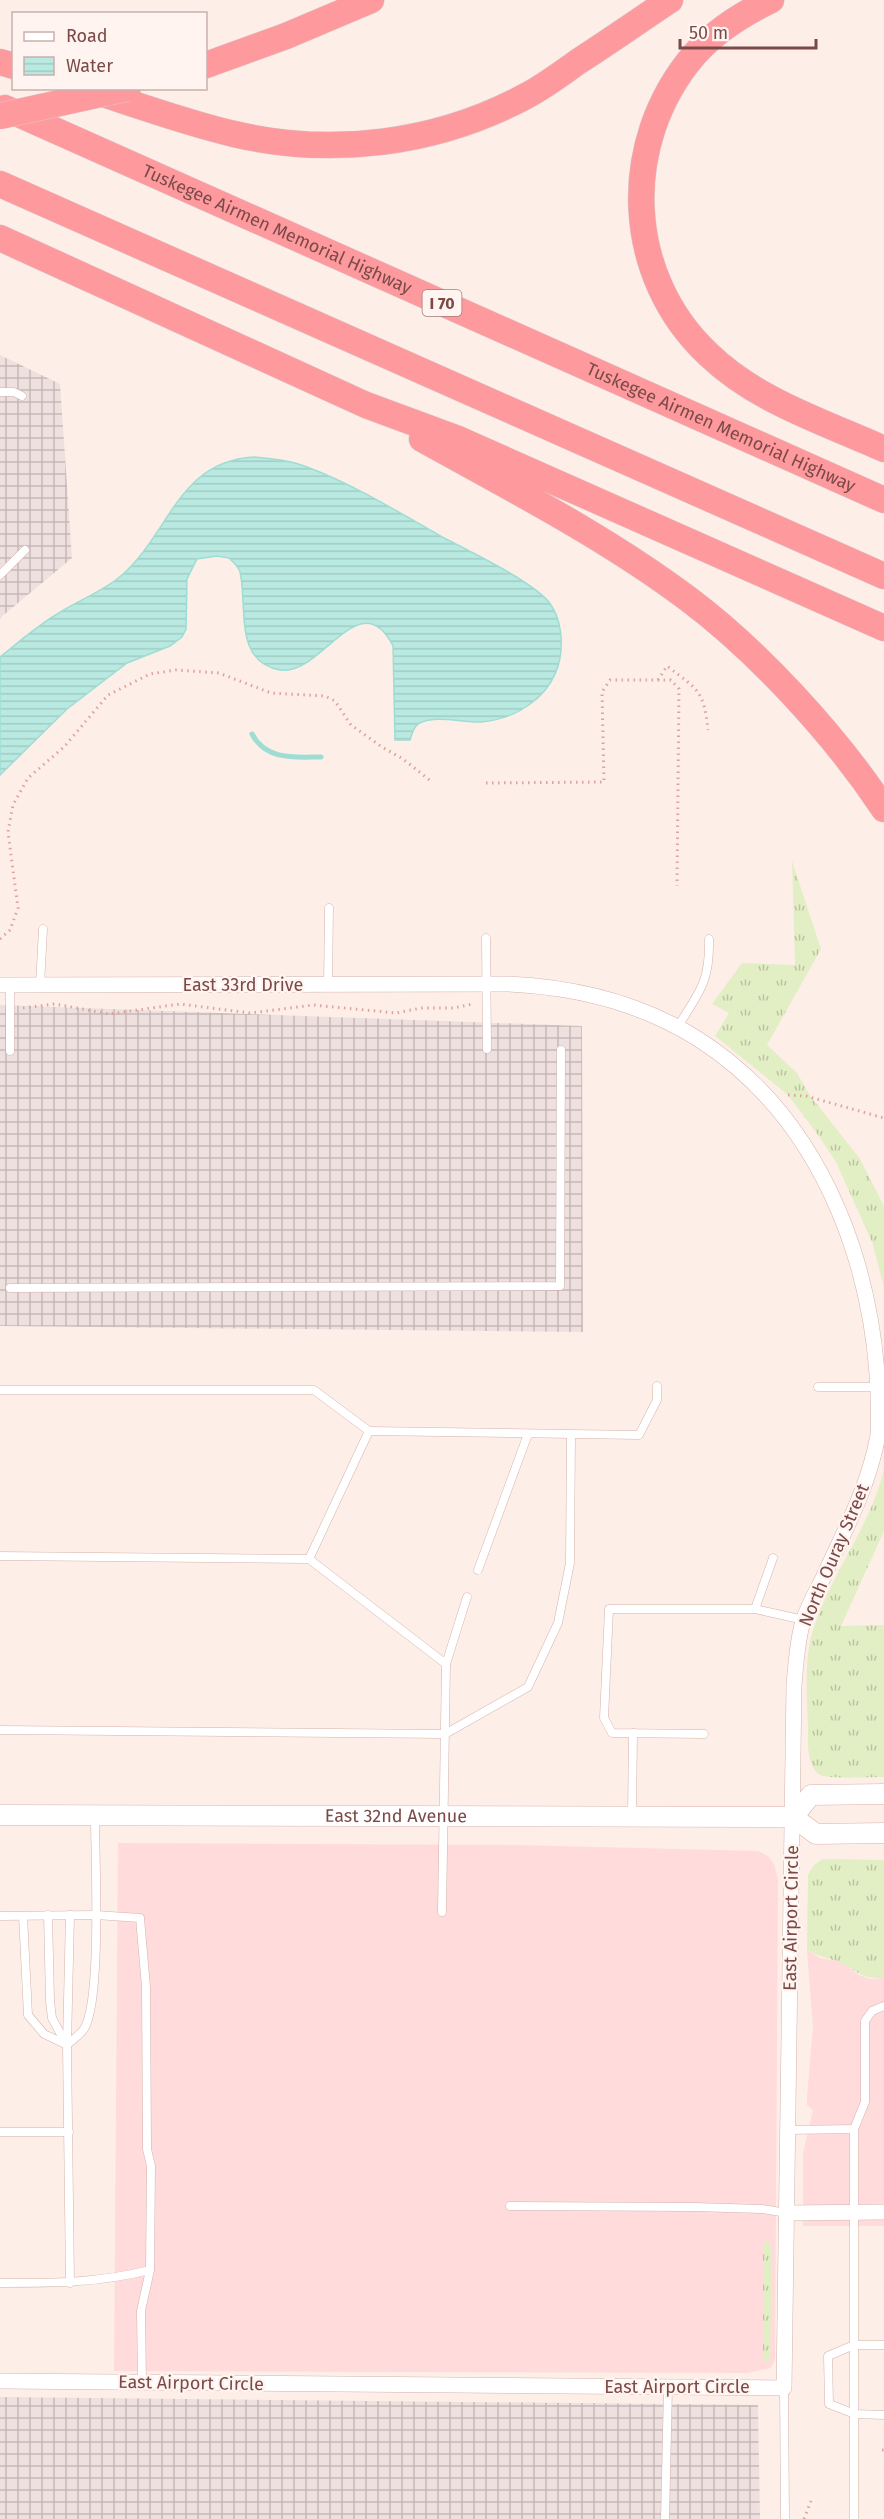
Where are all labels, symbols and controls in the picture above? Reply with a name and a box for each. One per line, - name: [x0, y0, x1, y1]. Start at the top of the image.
- legend: [12, 12, 207, 90]
- scale bar: [680, 12, 816, 50]
- text: 50 m: [689, 22, 728, 44]
- text: Road: [66, 25, 108, 47]
- text: Water: [66, 55, 113, 77]
- street label: Tuskegee Airmen Memorial Highway: [139, 160, 415, 299]
- road number: I 70: [422, 290, 462, 316]
- street label: Tuskegee Airmen Memorial Highway: [583, 358, 859, 497]
- street label: East 33rd Drive: [183, 974, 303, 996]
- street label: North Ouray Street: [794, 1480, 874, 1630]
- street label: East 32nd Avenue: [325, 1805, 467, 1827]
- street label: East Airport Circle: [779, 1845, 803, 1991]
- street label: East Airport Circle: [118, 2371, 264, 2395]
- street label: East Airport Circle: [604, 2376, 750, 2398]

